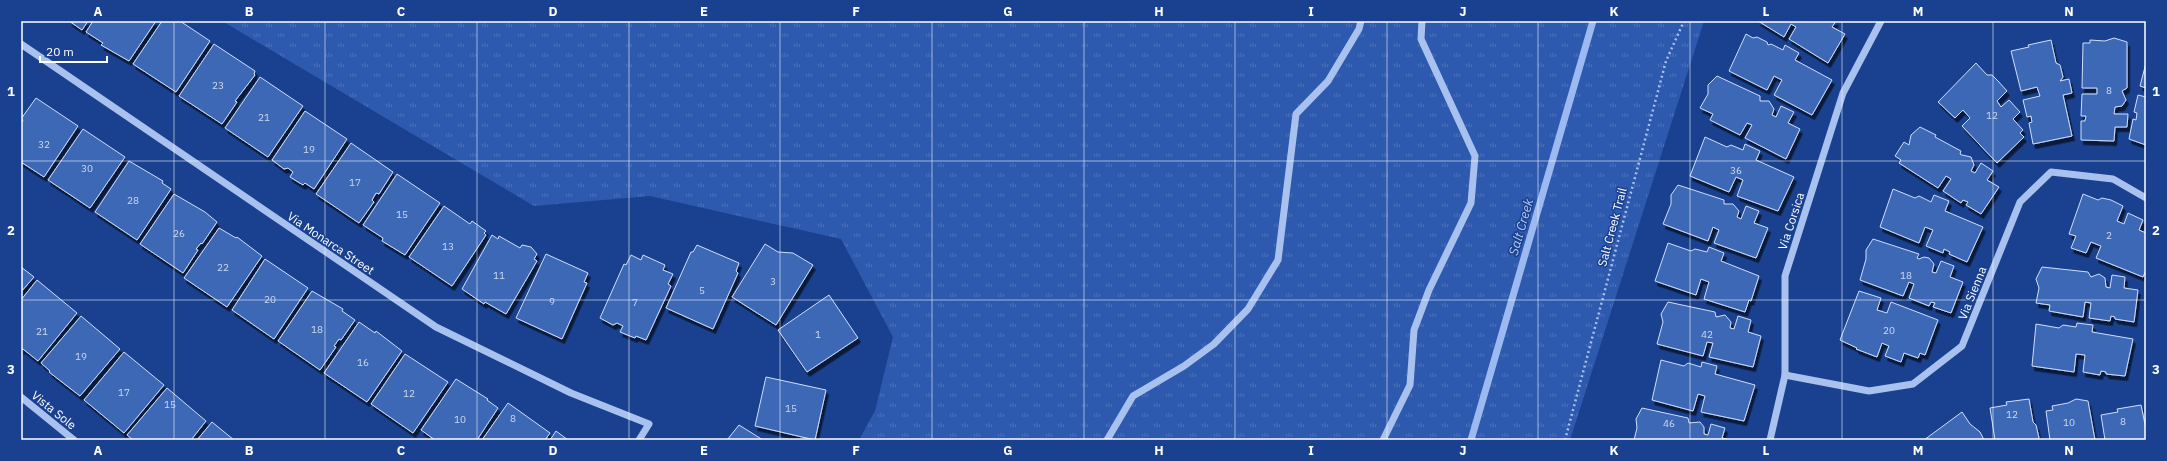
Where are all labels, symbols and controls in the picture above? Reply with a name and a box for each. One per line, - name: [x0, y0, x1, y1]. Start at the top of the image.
- text: A: [94, 3, 103, 20]
- text: B: [245, 3, 254, 20]
- text: C: [397, 3, 406, 20]
- text: D: [548, 3, 558, 20]
- text: E: [700, 3, 708, 20]
- text: F: [852, 3, 860, 20]
- text: G: [1003, 3, 1013, 20]
- text: H: [1154, 3, 1164, 20]
- text: I: [1308, 3, 1314, 20]
- text: J: [1459, 3, 1467, 20]
- text: K: [1609, 3, 1619, 20]
- text: L: [1763, 3, 1770, 20]
- text: M: [1913, 3, 1923, 20]
- text: N: [2064, 3, 2074, 20]
- scale bar: [40, 38, 107, 64]
- text: 20 m: [46, 44, 74, 59]
- house number: 23: [212, 79, 224, 92]
- text: 1: [7, 83, 15, 100]
- text: 1: [2152, 83, 2160, 100]
- house number: 8: [2106, 84, 2112, 97]
- house number: 12: [1986, 109, 1998, 122]
- house number: 21: [258, 111, 270, 124]
- house number: 32: [38, 138, 50, 151]
- house number: 19: [303, 143, 315, 156]
- house number: 30: [81, 162, 93, 175]
- house number: 36: [1730, 164, 1742, 177]
- house number: 17: [349, 176, 361, 189]
- street label: Salt Creek Trail: [1594, 186, 1630, 268]
- street label: Via Corsica: [1775, 190, 1807, 252]
- house number: 28: [127, 194, 139, 207]
- water label: Salt Creek: [1505, 196, 1537, 257]
- street label: Via Monarca Street: [285, 208, 377, 278]
- house number: 15: [396, 208, 408, 221]
- text: 2: [7, 222, 15, 239]
- text: 2: [2152, 222, 2160, 239]
- house number: 26: [173, 227, 185, 240]
- house number: 2: [2106, 229, 2112, 242]
- house number: 13: [442, 240, 454, 253]
- house number: 22: [217, 261, 229, 274]
- street label: Via Sienna: [1955, 264, 1990, 322]
- house number: 11: [493, 269, 505, 282]
- house number: 18: [1900, 269, 1912, 282]
- house number: 3: [770, 275, 776, 288]
- house number: 5: [699, 284, 705, 297]
- house number: 20: [264, 293, 276, 306]
- house number: 9: [549, 295, 555, 308]
- house number: 7: [632, 296, 638, 309]
- house number: 18: [311, 323, 323, 336]
- house number: 20: [1883, 324, 1895, 337]
- house number: 21: [36, 325, 48, 338]
- house number: 1: [815, 328, 821, 341]
- house number: 42: [1701, 328, 1713, 341]
- house number: 19: [75, 350, 87, 363]
- house number: 16: [357, 356, 369, 369]
- text: 3: [7, 361, 15, 378]
- text: 3: [2152, 361, 2160, 378]
- house number: 17: [118, 386, 130, 399]
- street label: Vista Sole: [29, 387, 80, 433]
- house number: 12: [403, 387, 415, 400]
- house number: 15: [164, 398, 176, 411]
- house number: 15: [785, 402, 797, 415]
- house number: 12: [2006, 408, 2018, 421]
- house number: 8: [510, 412, 516, 425]
- house number: 10: [454, 413, 466, 426]
- house number: 8: [2120, 415, 2126, 428]
- house number: 10: [2063, 416, 2075, 429]
- house number: 46: [1663, 417, 1675, 430]
- text: A: [94, 442, 103, 459]
- text: B: [245, 442, 254, 459]
- text: C: [397, 442, 406, 459]
- text: D: [548, 442, 558, 459]
- text: E: [700, 442, 708, 459]
- text: F: [852, 442, 860, 459]
- text: G: [1003, 442, 1013, 459]
- text: H: [1154, 442, 1164, 459]
- text: I: [1308, 442, 1314, 459]
- text: J: [1459, 442, 1467, 459]
- text: K: [1609, 442, 1619, 459]
- text: L: [1763, 442, 1770, 459]
- text: M: [1913, 442, 1923, 459]
- text: N: [2064, 442, 2074, 459]

